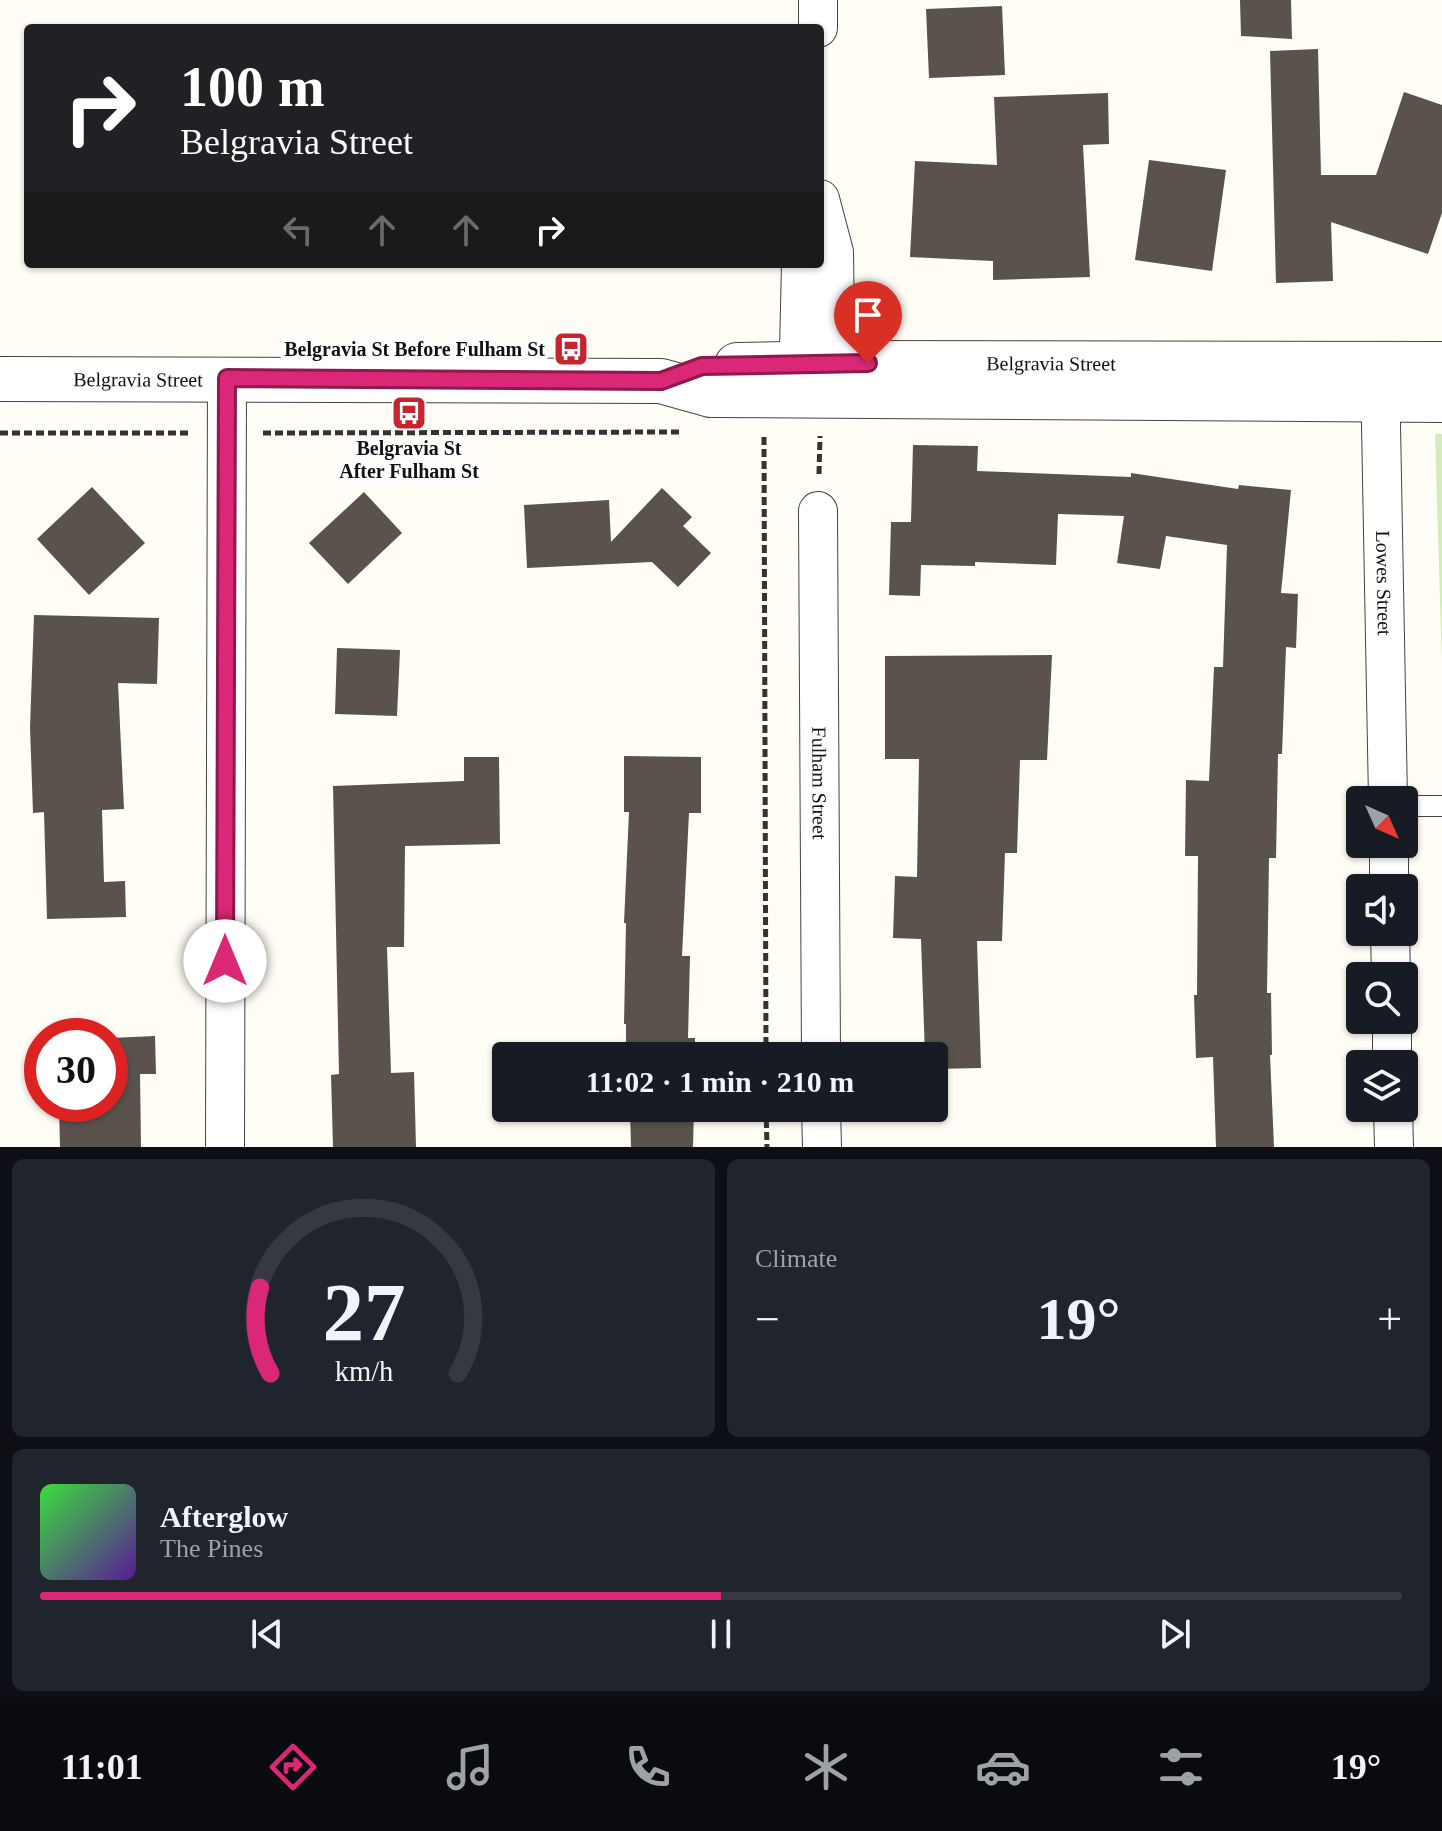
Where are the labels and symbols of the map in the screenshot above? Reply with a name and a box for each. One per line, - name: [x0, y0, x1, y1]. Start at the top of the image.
- pin: [834, 281, 902, 363]
- bus stop icon: Belgravia St Before Fulham St: [552, 330, 590, 368]
- place label: Belgravia St Before Fulham St: [284, 338, 545, 361]
- street label: Belgravia Street: [986, 352, 1116, 375]
- street label: Belgravia Street: [73, 368, 203, 391]
- bus stop icon: Belgravia St After Fulham St: [390, 394, 428, 432]
- place label: Belgravia St After Fulham St: [339, 437, 479, 482]
- street label: Lowes Street: [1372, 530, 1396, 636]
- street label: Fulham Street: [808, 727, 831, 840]
- north arrow: [1346, 786, 1418, 858]
- position arrow: [183, 919, 267, 1003]
- speed limit sign: 30: [24, 1018, 128, 1122]

